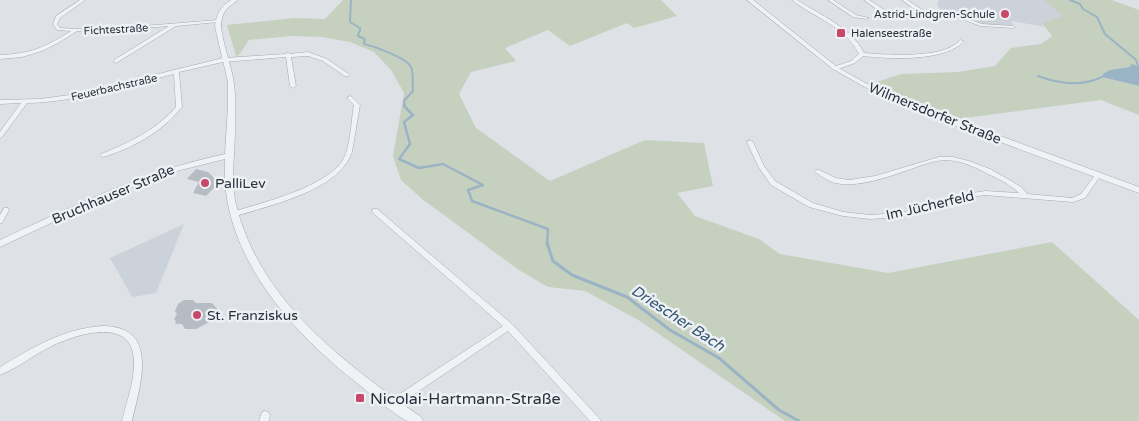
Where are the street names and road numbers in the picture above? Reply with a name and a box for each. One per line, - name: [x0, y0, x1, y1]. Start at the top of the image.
- street label: Fichtestraße: [83, 21, 149, 38]
- street label: Feuerbachstraße: [70, 71, 158, 104]
- street label: Wilmersdorfer Straße: [866, 79, 1004, 148]
- street label: Bruchhauser Straße: [49, 161, 177, 228]
- street label: Im Jücherfeld: [884, 187, 976, 224]

